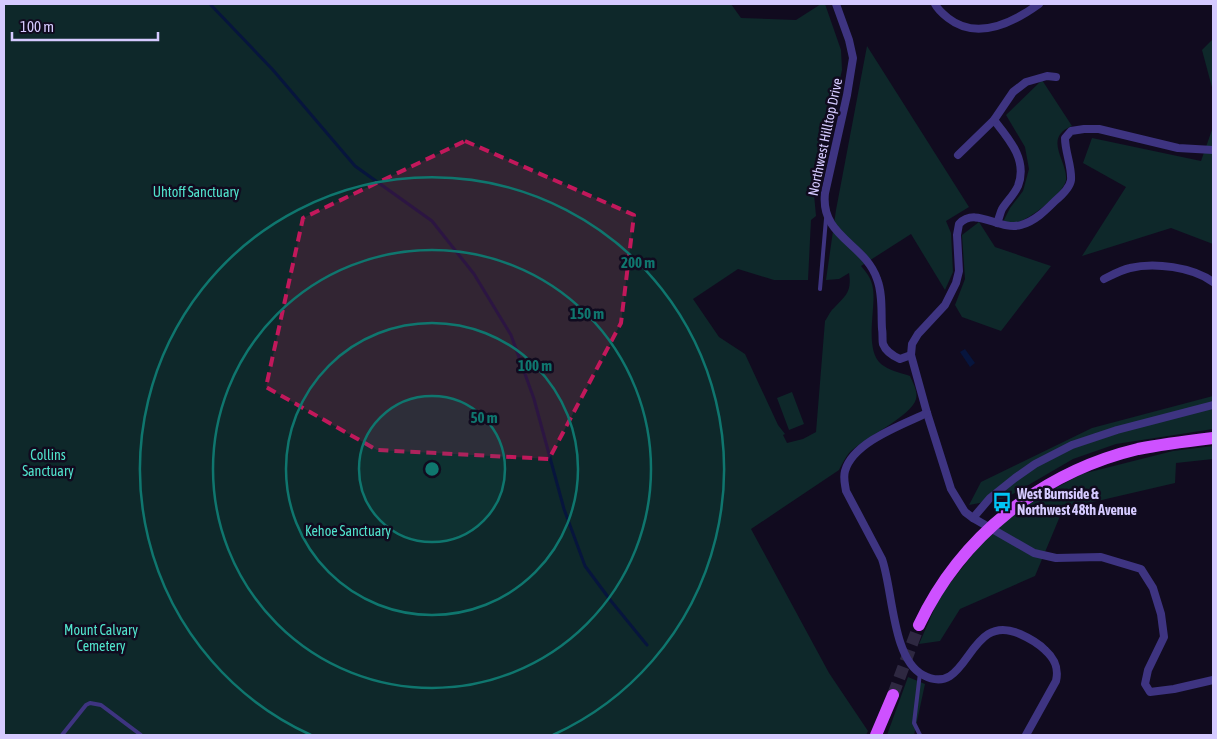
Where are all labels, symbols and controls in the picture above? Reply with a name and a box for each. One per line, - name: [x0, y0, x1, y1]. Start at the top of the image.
- scale bar: [12, 10, 159, 42]
- text: 100 m: [20, 18, 54, 35]
- street label: Northwest Hilltop Drive: [805, 77, 845, 197]
- park label: Uhtoff Sanctuary: [153, 184, 240, 200]
- text: 200 m: [621, 254, 655, 271]
- text: 150 m: [570, 305, 604, 322]
- text: 100 m: [518, 357, 552, 374]
- text: 50 m: [471, 409, 498, 426]
- park label: Collins Sanctuary: [22, 447, 74, 479]
- centre of rings: [423, 460, 441, 478]
- place label: West Burnside & Northwest 48th Avenue: [1016, 486, 1137, 518]
- bus stop icon: West Burnside & Northwest 48th Avenue: [991, 491, 1013, 513]
- park label: Kehoe Sanctuary: [305, 523, 391, 539]
- park label: Mount Calvary Cemetery: [64, 622, 138, 654]

